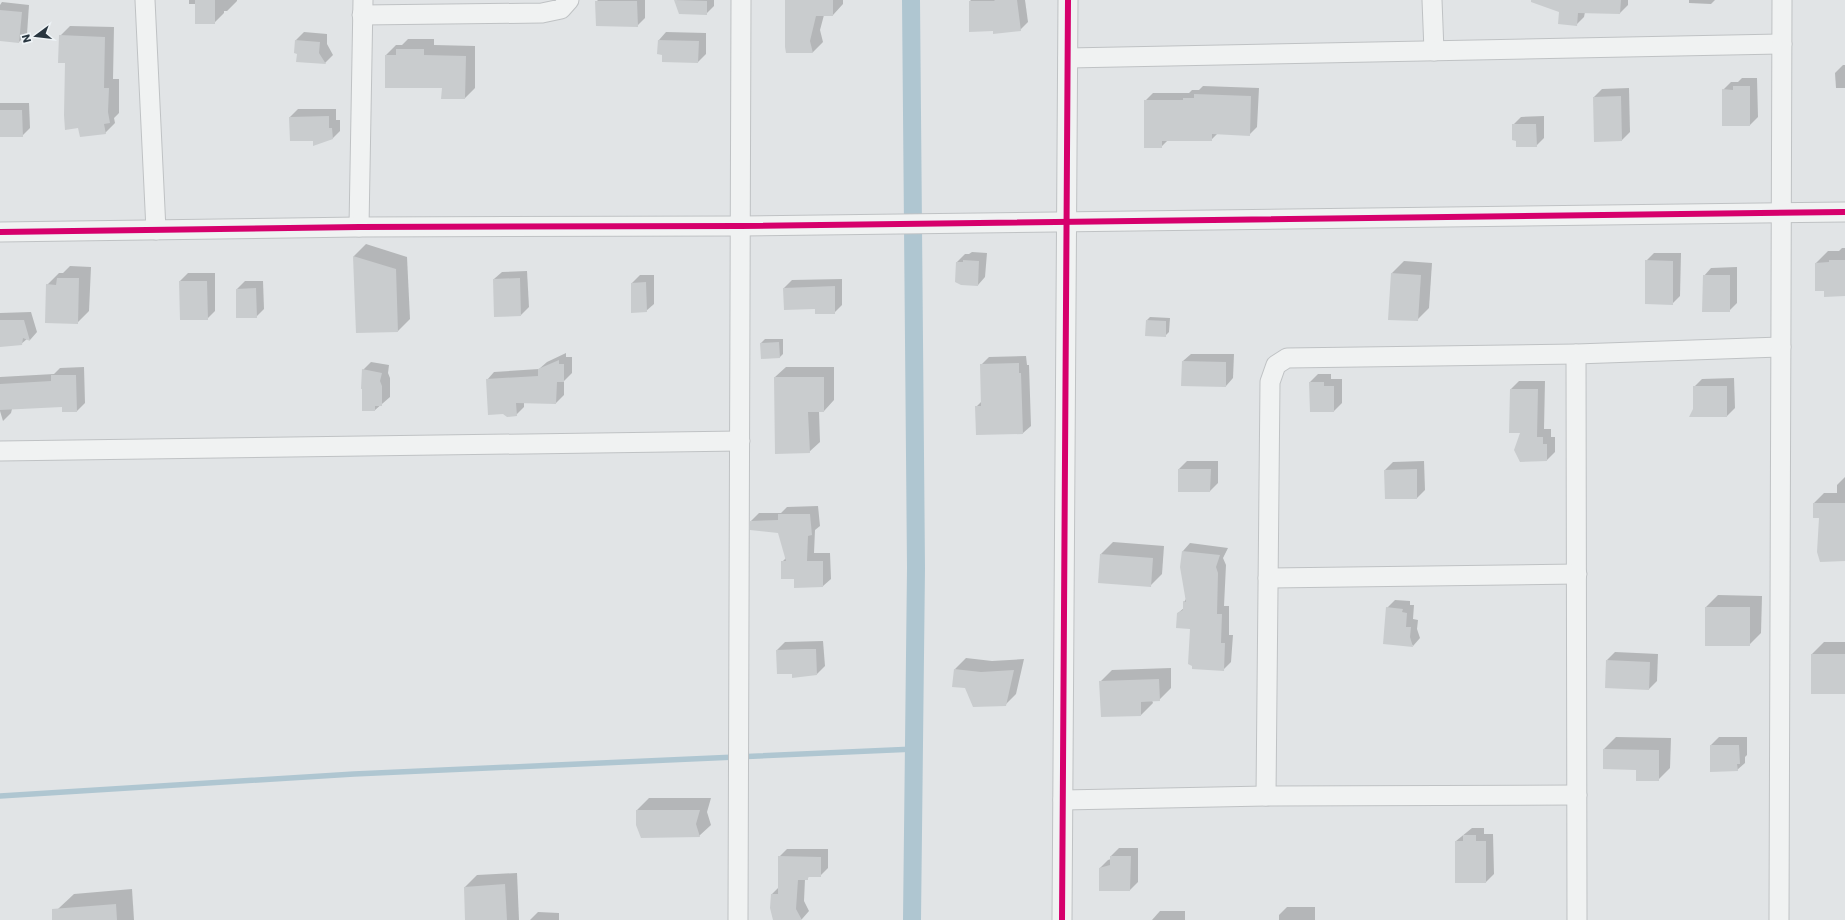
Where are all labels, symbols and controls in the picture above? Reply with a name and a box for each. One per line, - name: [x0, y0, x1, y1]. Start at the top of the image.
- north arrow: [16, 16, 56, 56]
- text: N: [18, 33, 35, 45]

